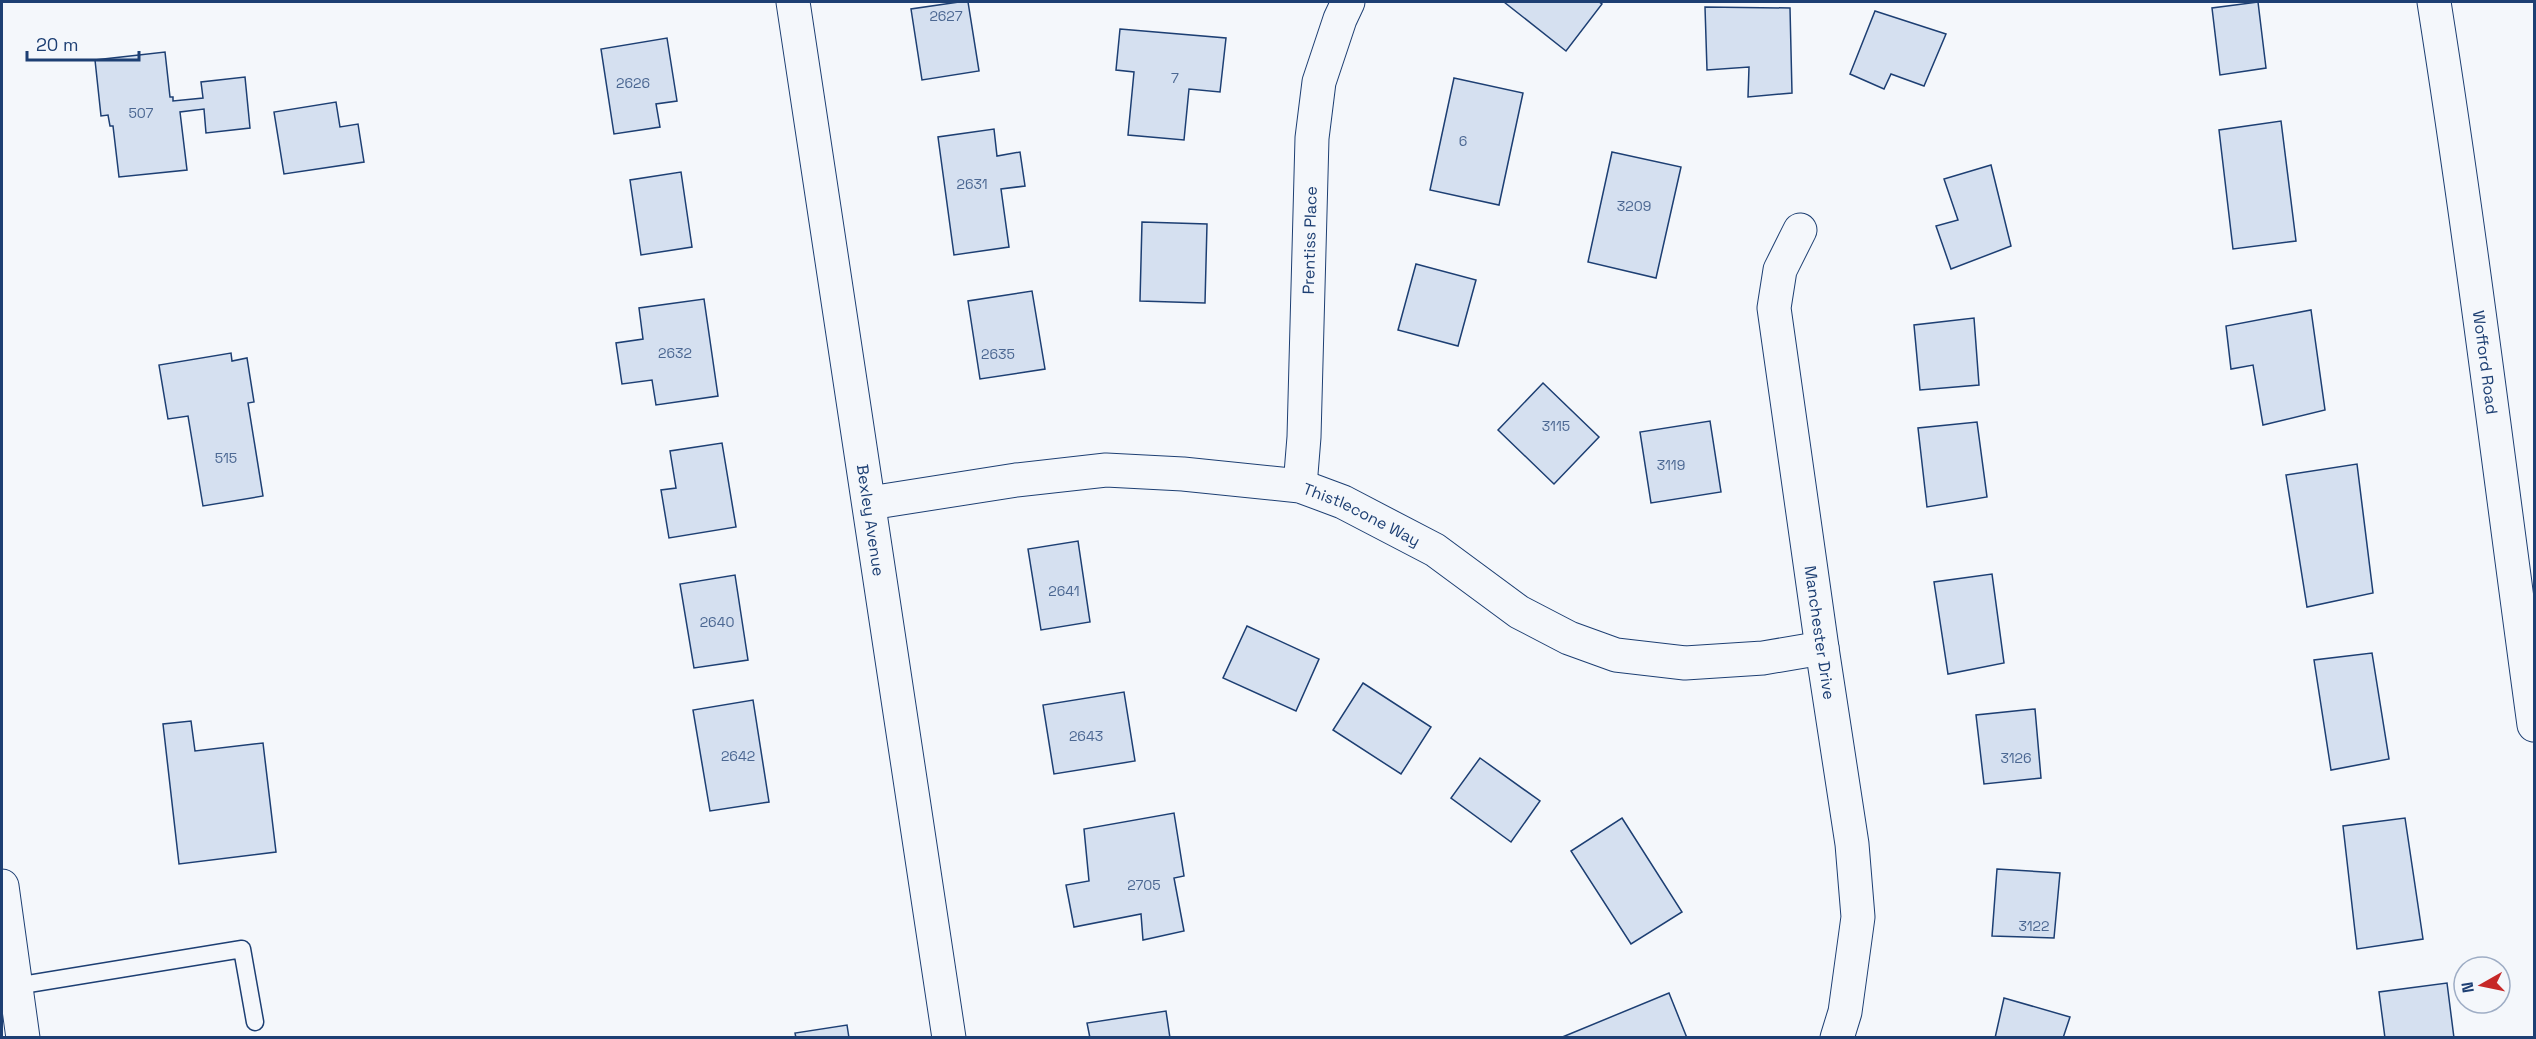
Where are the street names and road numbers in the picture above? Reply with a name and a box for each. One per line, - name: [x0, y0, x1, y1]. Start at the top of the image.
- street label: Prentiss Place: [1298, 186, 1322, 295]
- street label: Wofford Road: [2468, 309, 2503, 416]
- street label: Bexley Avenue: [852, 463, 889, 578]
- street label: Thistlecone Way: [1300, 478, 1424, 551]
- street label: Manchester Drive: [1799, 564, 1840, 701]

